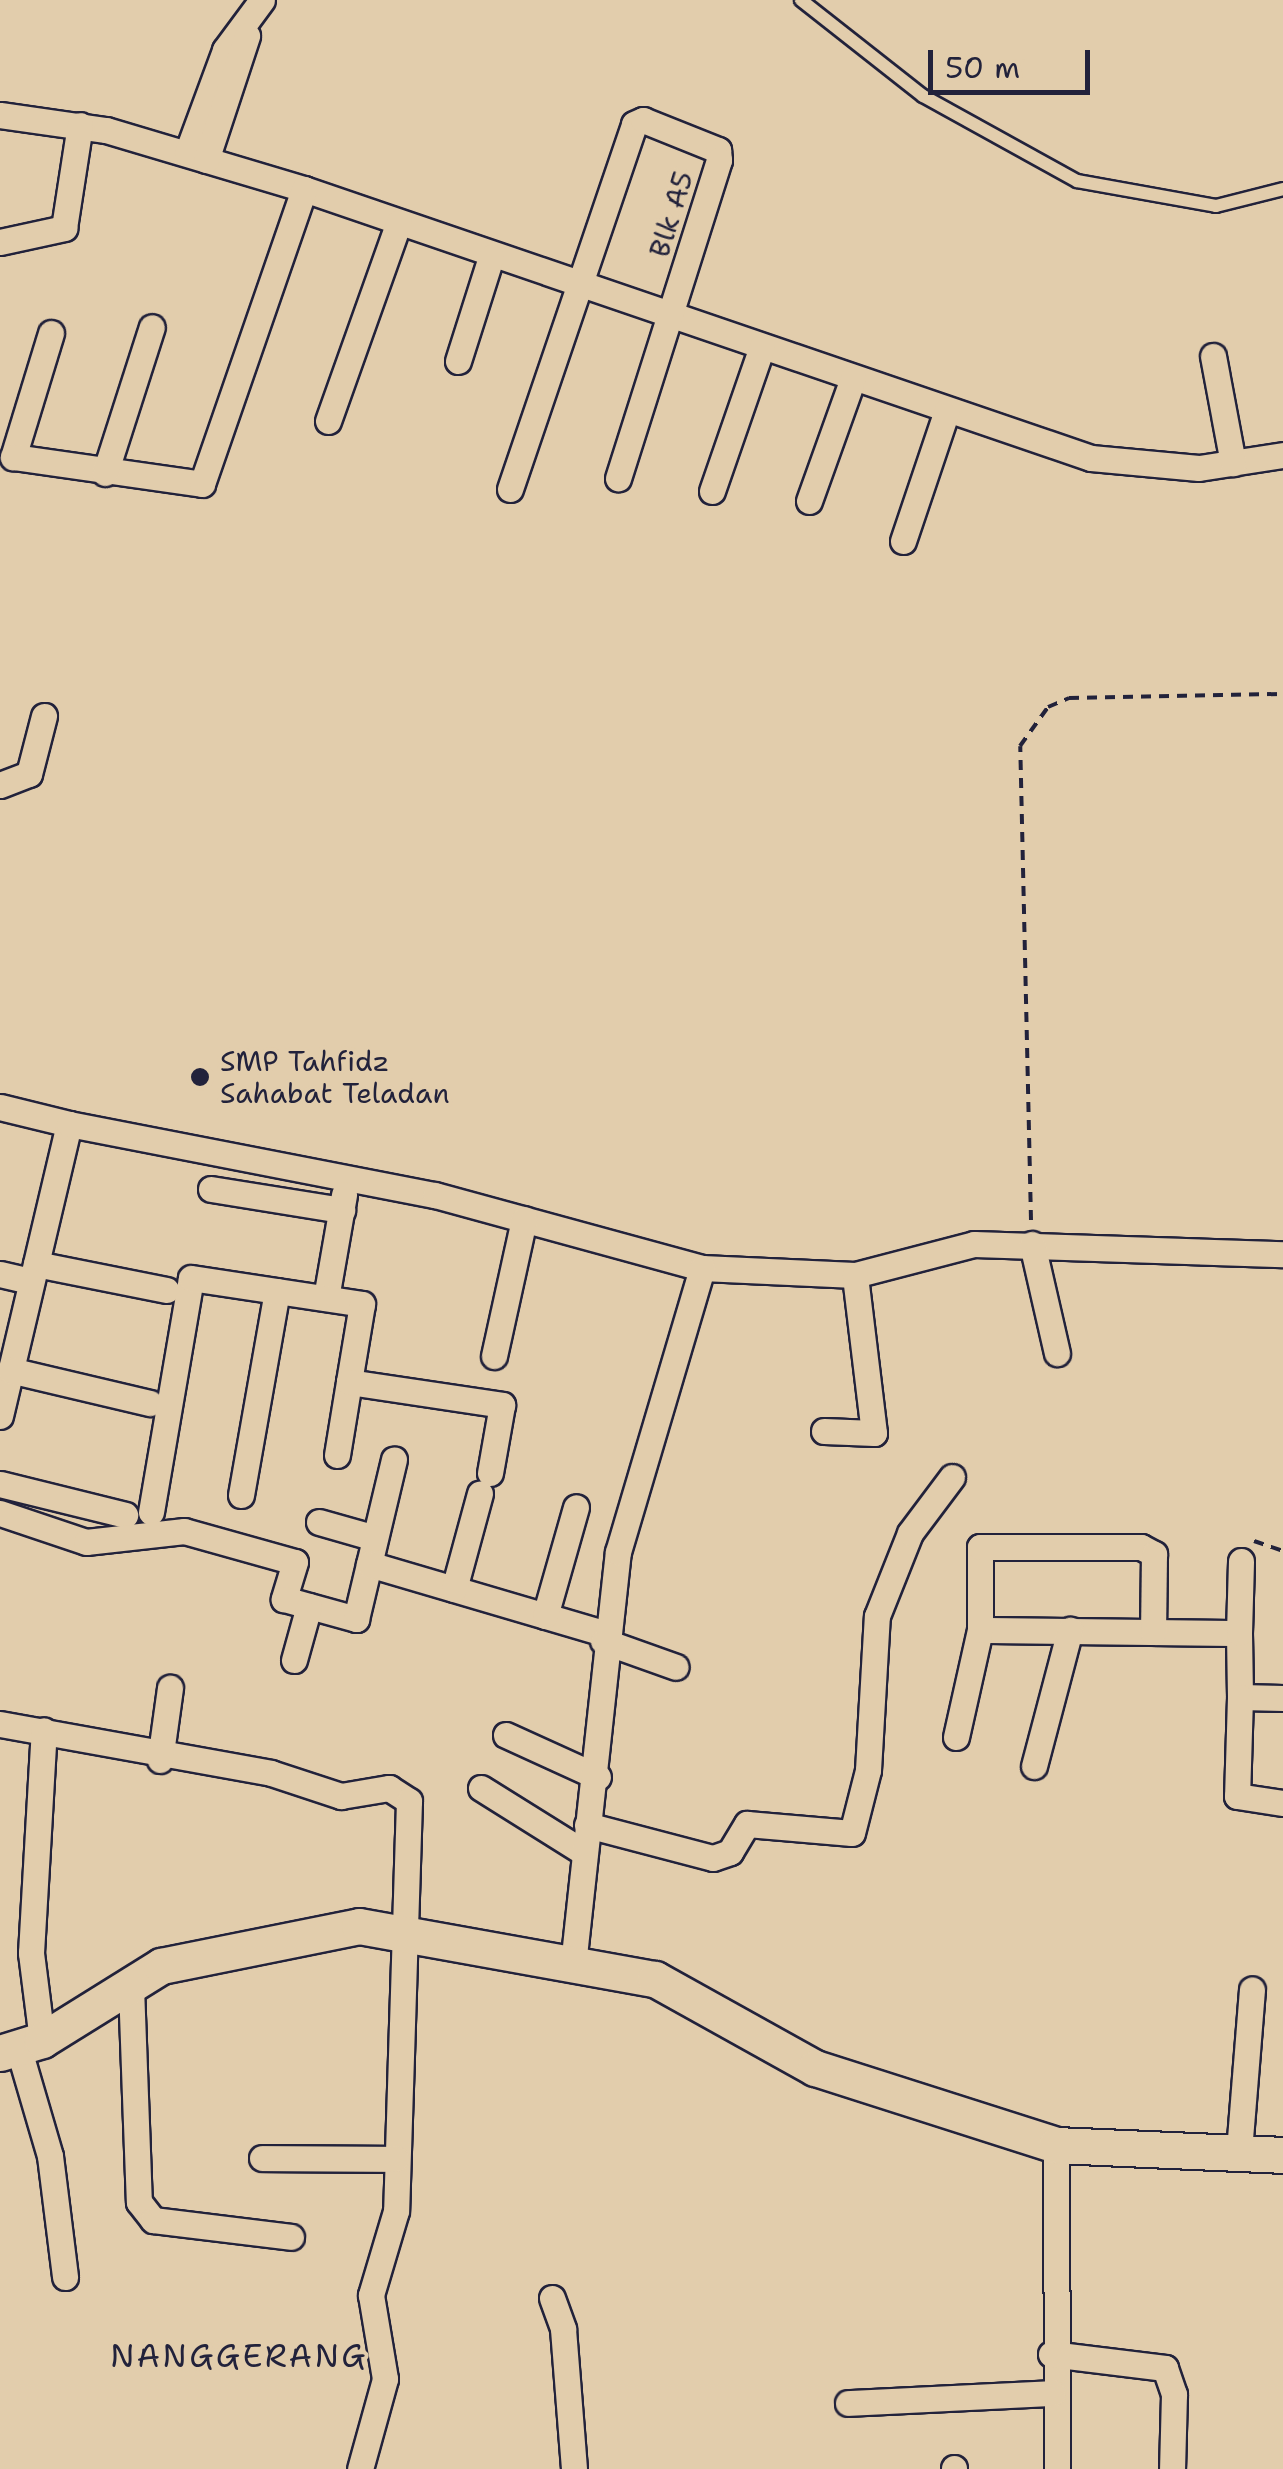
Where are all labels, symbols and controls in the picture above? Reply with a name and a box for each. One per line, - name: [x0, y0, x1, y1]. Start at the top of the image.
- scale bar: [933, 30, 1096, 92]
- text: 50 m: [945, 47, 1020, 88]
- street label: Blk A5: [642, 167, 700, 261]
- place label: SMP Tahfidz Sahabat Teladan: [220, 1044, 450, 1110]
- marker: SMP Tahfidz Sahabat Teladan: [189, 1066, 211, 1088]
- district label: NANGGERANG: [110, 2337, 368, 2375]

